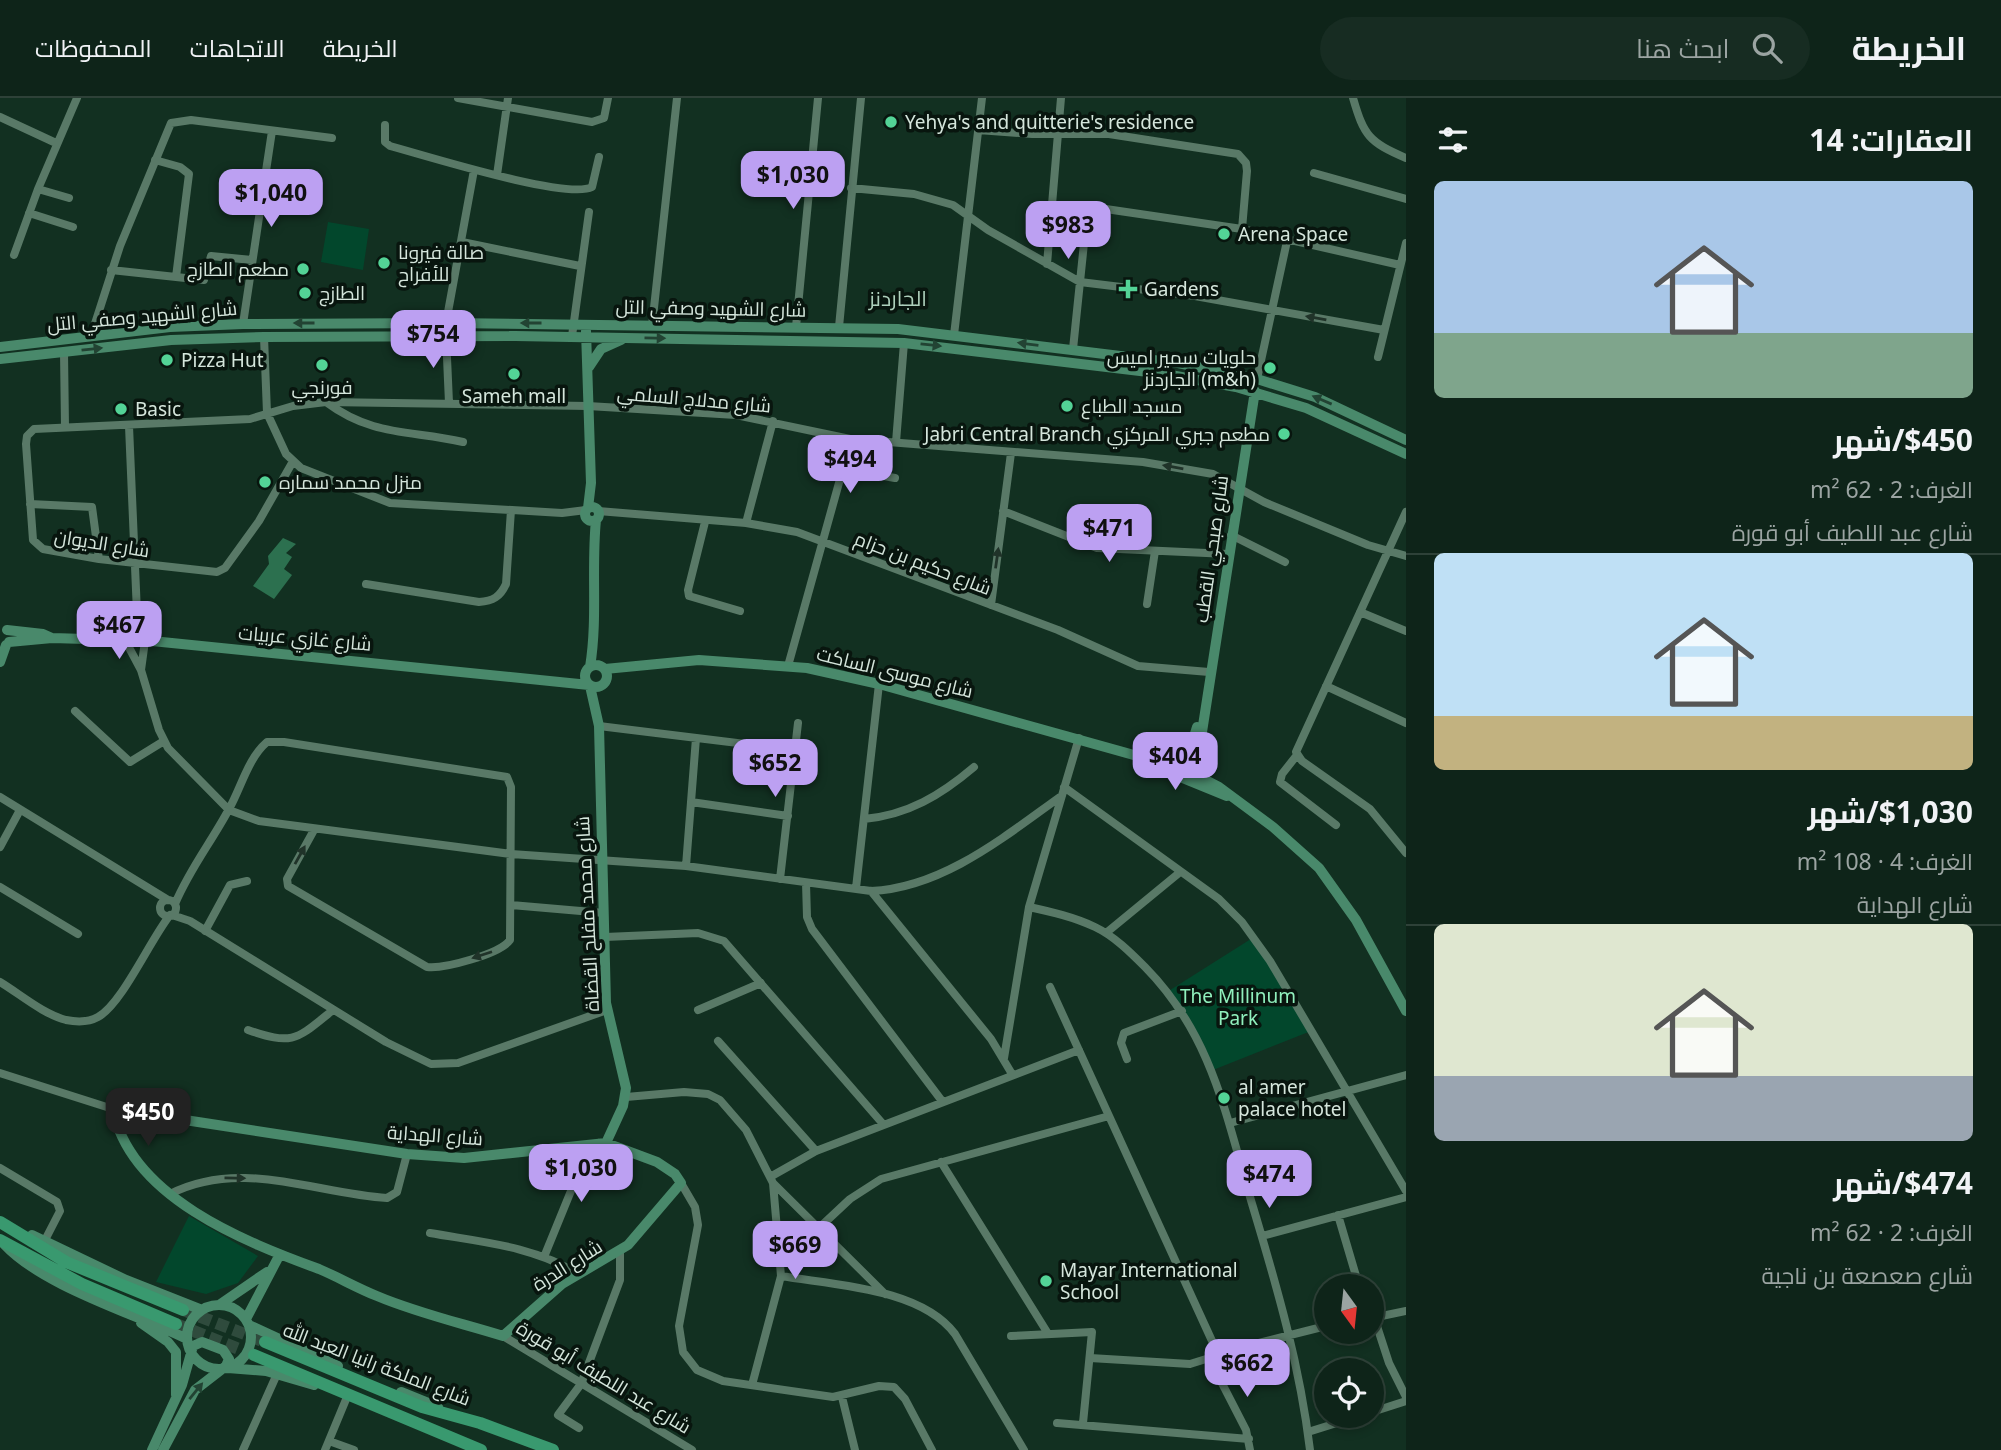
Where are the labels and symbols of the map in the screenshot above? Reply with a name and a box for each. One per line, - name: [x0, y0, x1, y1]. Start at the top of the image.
- place label: Yehya's and quitterie's residence: [905, 109, 1194, 135]
- marker: Yehya's and quitterie's residence: [883, 114, 899, 130]
- pin: $1,030: [736, 152, 850, 211]
- pin: $1,040: [214, 170, 328, 229]
- pin: $983: [1027, 202, 1109, 261]
- place label: Arena Space: [1238, 221, 1348, 247]
- marker: Arena Space: [1216, 226, 1232, 242]
- place label: صالة فيرونا للأفراح: [398, 239, 484, 288]
- marker: صالة فيرونا للأفراح: [376, 255, 392, 271]
- place label: مطعم الطازج: [187, 256, 289, 283]
- marker: مطعم الطازج: [295, 261, 311, 277]
- place label: Gardens: [1144, 276, 1219, 302]
- marker: Gardens: [1118, 279, 1138, 299]
- place label: الطازج: [319, 280, 365, 307]
- district label: الجاردنز: [868, 284, 927, 312]
- marker: الطازج: [297, 285, 313, 301]
- street label: شارع الشهيد وصفي التل: [615, 293, 807, 325]
- street label: شارع الشهيد وصفي التل: [46, 295, 238, 339]
- pin: $754: [392, 310, 474, 370]
- one-way arrow: [1305, 313, 1327, 324]
- one-way arrow: [520, 317, 542, 329]
- one-way arrow: [293, 318, 315, 329]
- one-way arrow: [644, 332, 666, 344]
- one-way arrow: [1016, 338, 1038, 349]
- one-way arrow: [920, 340, 942, 351]
- one-way arrow: [81, 344, 103, 355]
- place label: حلويات سمير اميس الجاردنز (m&h): [1107, 344, 1256, 392]
- place label: Pizza Hut: [181, 347, 264, 373]
- marker: Pizza Hut: [159, 352, 175, 368]
- marker: فورنجي: [314, 357, 330, 373]
- marker: حلويات سمير اميس الجاردنز (m&h): [1262, 360, 1278, 376]
- marker: Sameh mall: [506, 366, 522, 382]
- place label: فورنجي: [292, 374, 352, 402]
- street label: شارع مدلاج السلمي: [616, 379, 772, 421]
- place label: Sameh mall: [462, 383, 566, 409]
- place label: مسجد الطباع: [1081, 393, 1182, 420]
- one-way arrow: [1312, 394, 1332, 406]
- place label: Basic: [135, 396, 181, 422]
- marker: مسجد الطباع: [1059, 398, 1075, 414]
- marker: Basic: [113, 401, 129, 417]
- place label: Jabri Central Branch مطعم جبري المركزي: [922, 421, 1270, 449]
- marker: Jabri Central Branch مطعم جبري المركزي: [1276, 426, 1292, 442]
- pin: $494: [809, 436, 891, 495]
- one-way arrow: [1162, 461, 1184, 472]
- place label: منزل محمد سماره: [279, 469, 422, 495]
- marker: منزل محمد سماره: [257, 474, 273, 490]
- street label: شارع صبحي القطب: [1188, 474, 1236, 625]
- pin: $471: [1068, 504, 1150, 564]
- street label: شارع الديوان: [52, 523, 151, 564]
- street label: شارع حكيم بن حزام: [851, 525, 995, 602]
- one-way arrow: [992, 547, 1003, 569]
- pin: $467: [78, 602, 160, 661]
- street label: شارع غازي عربيات: [237, 619, 373, 659]
- street label: شارع موسى الساكت: [814, 640, 976, 705]
- pin: $404: [1134, 732, 1216, 792]
- pin: $652: [734, 740, 816, 799]
- street label: شارع محمد مفلح القضاة: [569, 816, 606, 1012]
- one-way arrow: [294, 846, 306, 865]
- one-way arrow: [471, 950, 492, 960]
- park label: The Millinum Park: [1180, 983, 1296, 1031]
- place label: al amer palace hotel: [1238, 1074, 1346, 1122]
- pin: $450: [107, 1088, 189, 1148]
- marker: al amer palace hotel: [1216, 1090, 1232, 1106]
- street label: شارع الهداية: [386, 1119, 484, 1152]
- pin: $1,030: [524, 1144, 638, 1204]
- pin: $474: [1228, 1150, 1310, 1210]
- one-way arrow: [224, 1172, 246, 1184]
- pin: $669: [754, 1222, 836, 1281]
- street label: شارع الدرة: [527, 1233, 608, 1298]
- place label: Mayar International School: [1060, 1257, 1238, 1305]
- marker: Mayar International School: [1038, 1273, 1054, 1289]
- north arrow: [1314, 1274, 1384, 1344]
- street label: شارع عبد اللطيف أبو قورة: [511, 1315, 696, 1440]
- street label: شارع الملكة رانيا العبد الله: [279, 1316, 474, 1413]
- pin: $662: [1206, 1340, 1288, 1399]
- one-way arrow: [189, 1382, 204, 1400]

